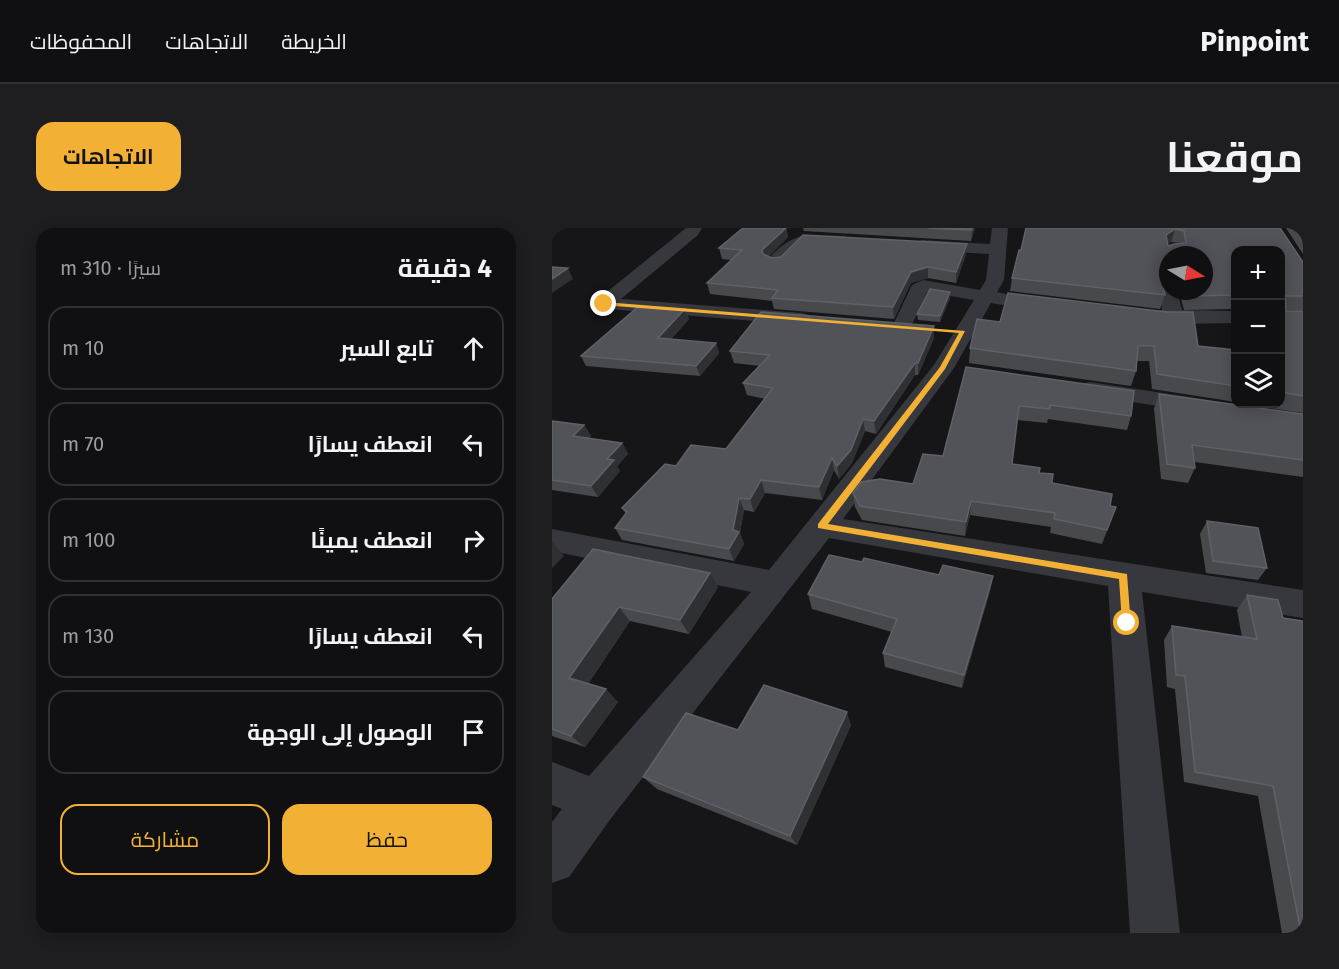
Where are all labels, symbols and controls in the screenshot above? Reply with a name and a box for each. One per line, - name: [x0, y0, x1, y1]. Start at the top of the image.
- text: Pinpoint: [1200, 25, 1309, 58]
- text: المحفوظات: [30, 29, 132, 55]
- text: الاتجاهات: [165, 29, 248, 55]
- text: الخريطة: [281, 29, 347, 55]
- button: الاتجاهات: [36, 122, 181, 191]
- text: موقعنا: [1166, 133, 1303, 183]
- north arrow: [1159, 246, 1213, 300]
- map controls: [1231, 246, 1285, 408]
- button: +: [1231, 246, 1285, 300]
- text: 4 دقيقة: [398, 253, 492, 284]
- text: سيرًا · 310 m: [60, 256, 161, 280]
- route end: [590, 290, 616, 316]
- button: −: [1231, 300, 1285, 354]
- icon: ahead: [457, 332, 490, 365]
- text: تابع السير: [340, 335, 433, 362]
- text: 10 m: [62, 336, 104, 360]
- button: layers: [1231, 354, 1285, 408]
- icon: left: [457, 428, 490, 461]
- text: انعطف يسارًا: [308, 431, 433, 458]
- text: 70 m: [62, 432, 104, 456]
- icon: right: [457, 524, 490, 557]
- text: انعطف يمينًا: [311, 527, 433, 554]
- text: 100 m: [62, 528, 115, 552]
- route start: [1113, 609, 1139, 635]
- icon: left: [457, 620, 490, 653]
- text: انعطف يسارًا: [308, 623, 433, 650]
- text: 130 m: [62, 624, 114, 648]
- icon: arrive: [457, 716, 490, 749]
- text: الوصول إلى الوجهة: [247, 719, 433, 746]
- button: مشاركة: [60, 804, 270, 875]
- button: حفظ: [282, 804, 492, 875]

